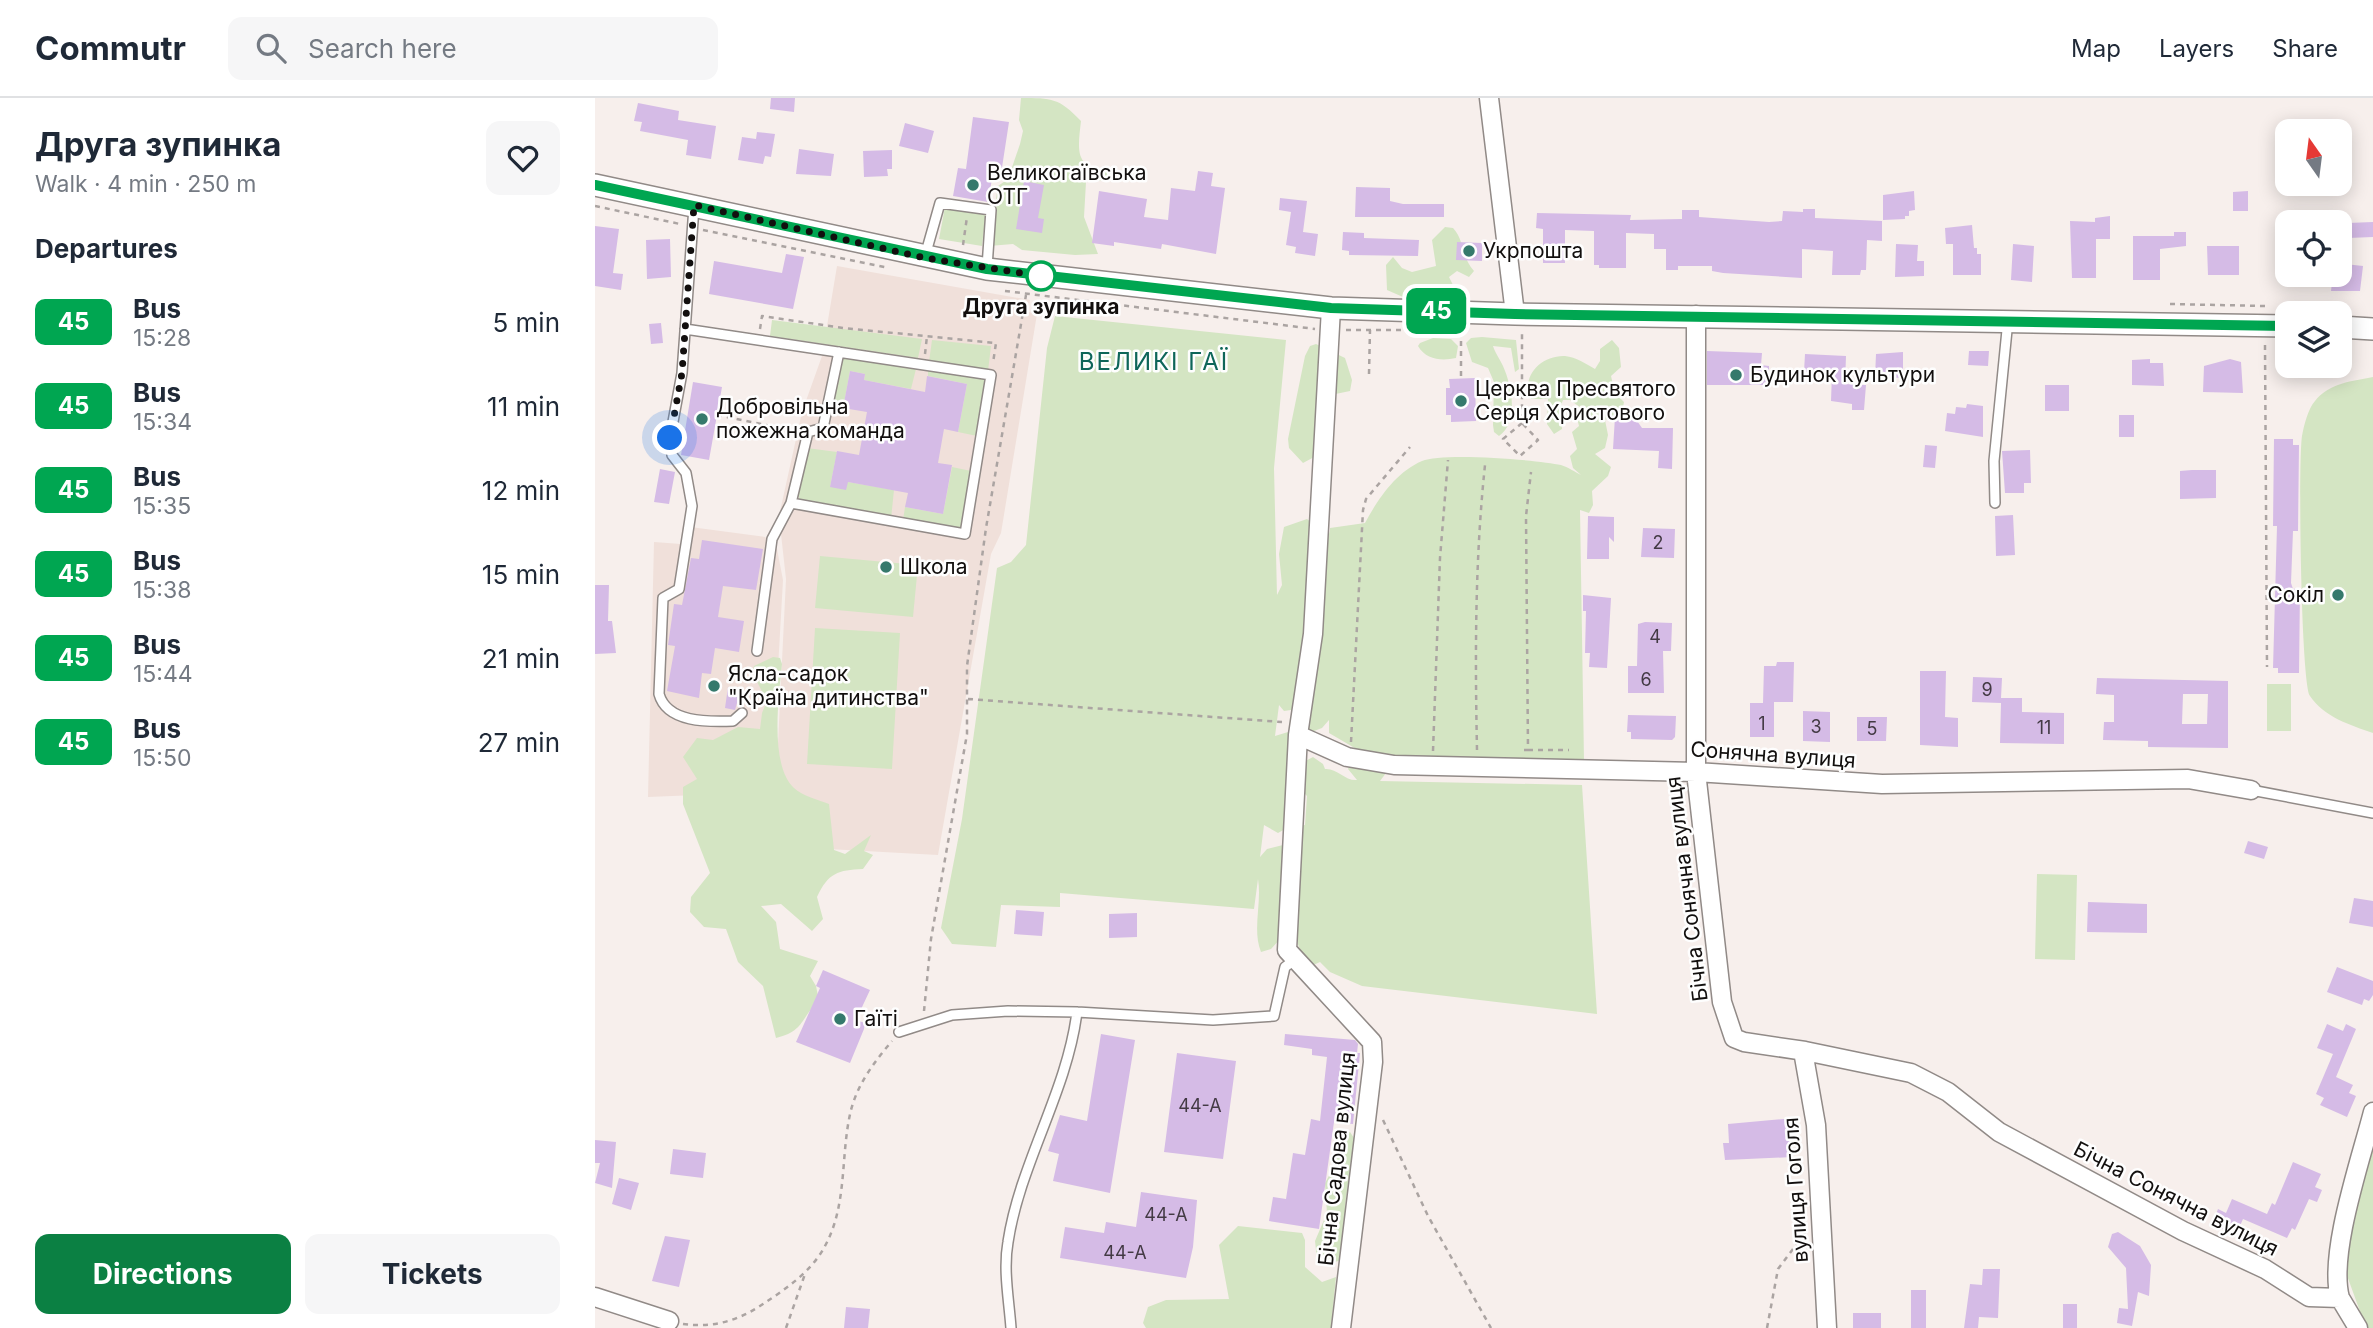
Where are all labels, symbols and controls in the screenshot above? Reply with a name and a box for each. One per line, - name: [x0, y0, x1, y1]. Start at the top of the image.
- search box: [228, 17, 718, 80]
- text: Commutr: [35, 28, 186, 68]
- icon: search: [252, 29, 290, 67]
- text: Search here: [308, 33, 457, 64]
- text: Map: [2071, 34, 2121, 63]
- text: Layers: [2159, 34, 2234, 63]
- text: Share: [2272, 34, 2338, 63]
- north arrow: [2275, 119, 2352, 196]
- map controls: [2275, 119, 2352, 378]
- button: heart: [486, 121, 560, 195]
- text: Друга зупинка: [35, 124, 281, 164]
- place label: Великогаївська ОТГ: [987, 160, 1147, 209]
- text: Walk · 4 min · 250 m: [35, 170, 257, 198]
- marker: Великогаївська ОТГ: [965, 177, 981, 193]
- button: locate: [2275, 210, 2352, 287]
- text: Departures: [35, 233, 178, 264]
- place label: Укрпошта: [1483, 238, 1583, 263]
- marker: Укрпошта: [1461, 243, 1477, 259]
- marker: Друга зупинка: [1026, 261, 1056, 291]
- line badge: 45: [1405, 288, 1467, 334]
- text: Bus: [133, 293, 181, 324]
- place label: Друга зупинка: [963, 294, 1119, 319]
- text: 45: [1420, 296, 1452, 325]
- button: layers: [2275, 301, 2352, 378]
- text: 45: [58, 307, 89, 336]
- text: 5 min: [492, 307, 560, 338]
- text: 15:28: [133, 324, 191, 352]
- district label: ВЕЛИКІ ГАЇ: [1079, 347, 1229, 376]
- place label: Будинок культури: [1750, 362, 1935, 387]
- marker: Будинок культури: [1728, 367, 1744, 383]
- place label: Церква Пресвятого Серця Христового: [1475, 376, 1676, 425]
- text: Bus: [133, 377, 181, 408]
- text: 45: [58, 391, 89, 420]
- text: 11 min: [487, 391, 560, 422]
- marker: Церква Пресвятого Серця Христового: [1453, 393, 1469, 409]
- place label: Добровільна пожежна команда: [716, 394, 905, 443]
- text: 15:34: [133, 408, 192, 436]
- marker: Добровільна пожежна команда: [694, 411, 710, 427]
- your location: [652, 420, 687, 455]
- text: Bus: [133, 461, 181, 492]
- text: 45: [58, 475, 89, 504]
- text: 12 min: [482, 475, 560, 506]
- text: 15:35: [133, 492, 191, 520]
- house number: 2: [1653, 532, 1663, 553]
- text: Bus: [133, 545, 181, 576]
- place label: Школа: [900, 554, 967, 579]
- text: 45: [58, 559, 89, 588]
- text: 15 min: [482, 559, 560, 590]
- marker: Школа: [878, 559, 894, 575]
- text: 15:38: [133, 576, 191, 604]
- place label: Сокіл: [2268, 582, 2324, 607]
- marker: Сокіл: [2330, 587, 2346, 603]
- house number: 4: [1649, 626, 1661, 647]
- text: Bus: [133, 629, 181, 660]
- text: 45: [58, 643, 89, 672]
- text: 21 min: [482, 643, 560, 674]
- text: 15:44: [133, 660, 193, 688]
- place label: Ясла-садок "Країна дитинства": [728, 661, 929, 710]
- house number: 6: [1640, 669, 1652, 690]
- marker: Ясла-садок "Країна дитинства": [706, 678, 722, 694]
- house number: 9: [1981, 679, 1993, 700]
- text: Bus: [133, 713, 181, 744]
- house number: 1: [1758, 713, 1766, 734]
- house number: 3: [1810, 716, 1822, 737]
- house number: 11: [2037, 717, 2051, 738]
- house number: 5: [1867, 718, 1877, 739]
- text: 45: [58, 727, 89, 756]
- text: 27 min: [478, 727, 560, 758]
- street label: Сонячна вулиця: [1690, 736, 1857, 773]
- text: 15:50: [133, 744, 191, 772]
- street label: Бічна Сонячна вулиця: [1660, 775, 1713, 1003]
- place label: Гаїті: [854, 1006, 898, 1031]
- marker: Гаїті: [832, 1011, 848, 1027]
- street label: Бічна Садова вулиця: [1313, 1051, 1360, 1267]
- house number: 44-А: [1178, 1095, 1222, 1116]
- street label: вулиця Гоголя: [1778, 1117, 1813, 1263]
- street label: Бічна Сонячна вулиця: [2070, 1136, 2283, 1261]
- house number: 44-А: [1144, 1204, 1188, 1225]
- button: Directions: [35, 1234, 291, 1314]
- button: Tickets: [305, 1234, 560, 1314]
- house number: 44-А: [1103, 1242, 1147, 1263]

